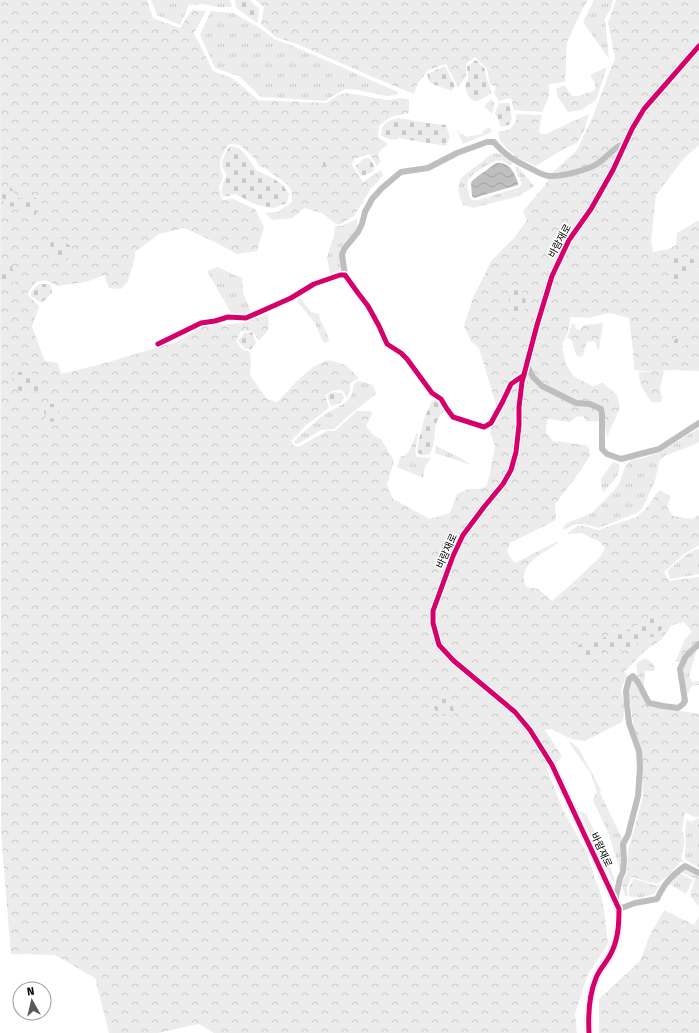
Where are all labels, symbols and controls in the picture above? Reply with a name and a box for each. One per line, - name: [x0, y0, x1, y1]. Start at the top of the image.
- street label: 바람재로: [546, 222, 574, 260]
- street label: 바람재로: [434, 532, 460, 570]
- street label: 바람재로: [588, 831, 614, 869]
- north arrow: [12, 981, 52, 1021]
- text: N: [26, 985, 35, 999]

